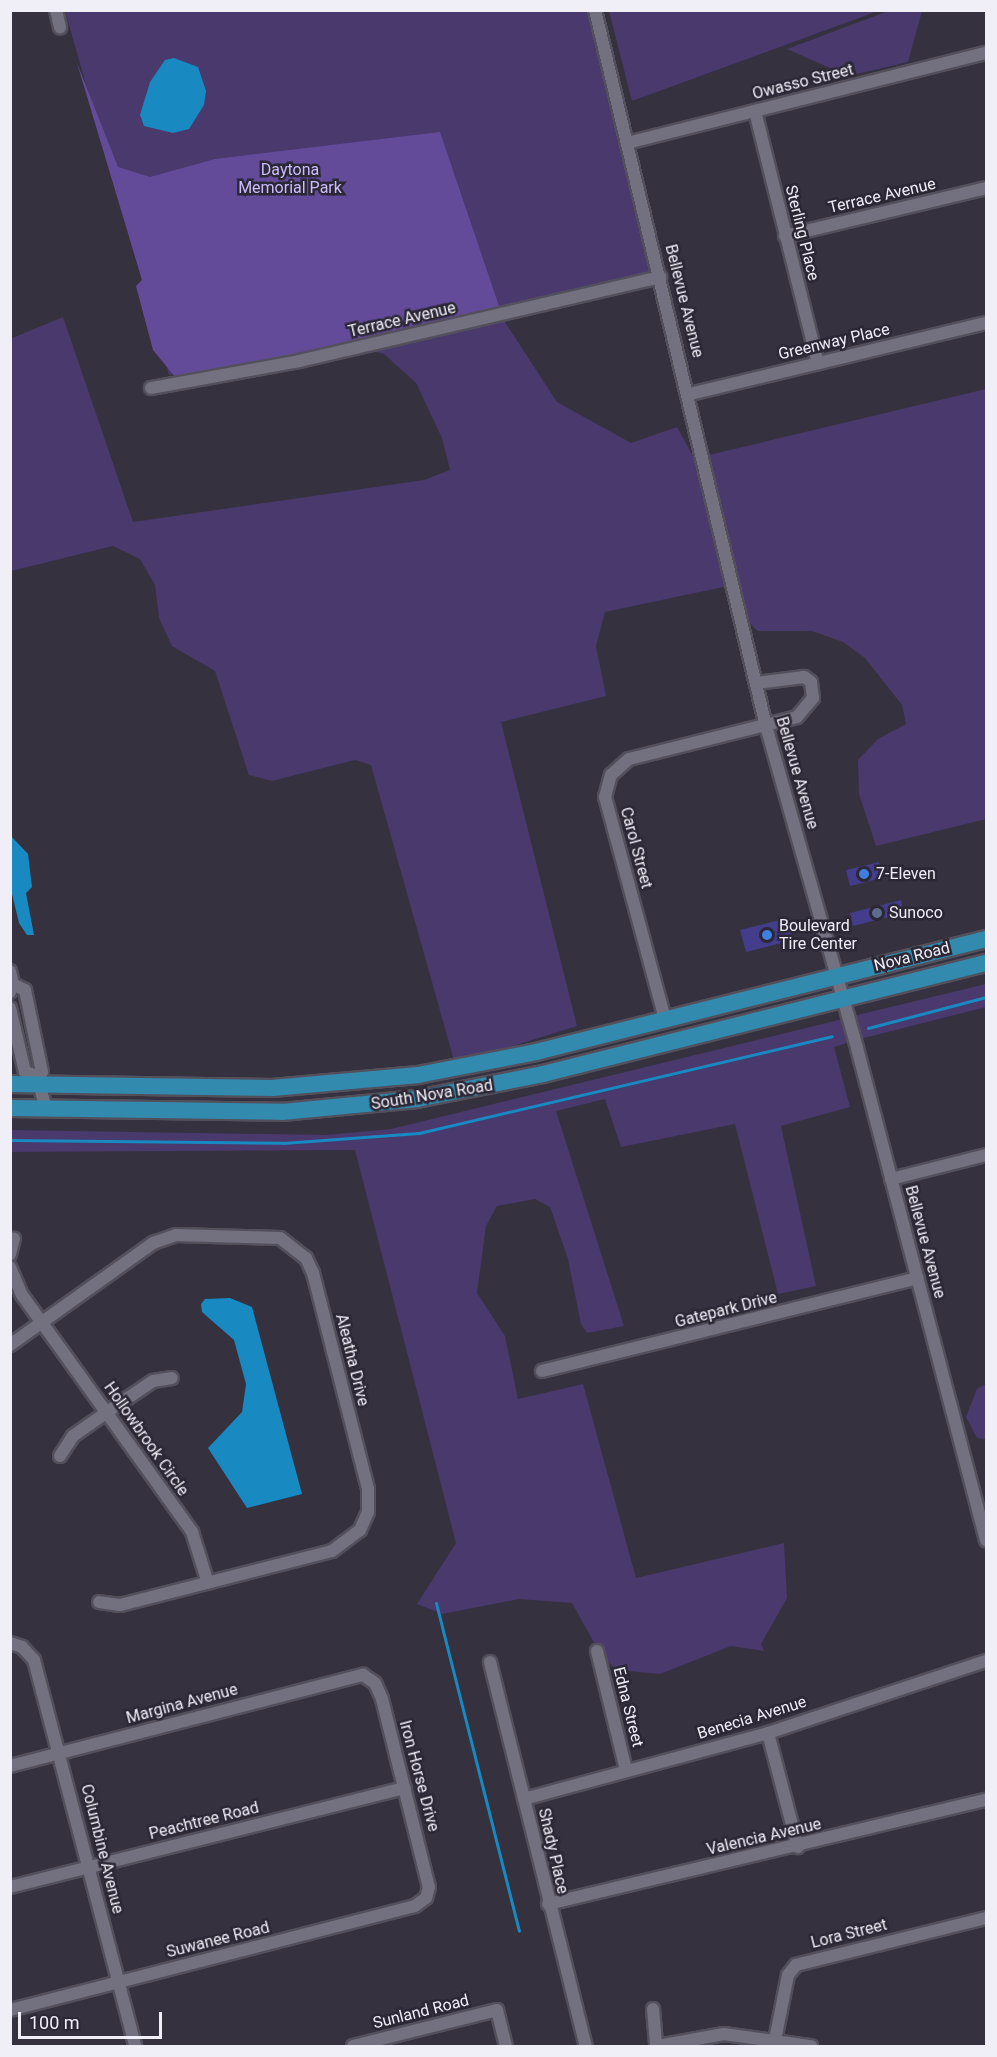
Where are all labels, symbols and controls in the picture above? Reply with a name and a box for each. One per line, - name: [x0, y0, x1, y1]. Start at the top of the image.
- street label: Owasso Street: [750, 60, 856, 104]
- park label: Daytona Memorial Park: [238, 160, 342, 198]
- street label: Terrace Avenue: [826, 174, 938, 218]
- street label: Sterling Place: [781, 183, 823, 283]
- street label: Bellevue Avenue: [661, 242, 707, 360]
- street label: Terrace Avenue: [346, 298, 458, 342]
- street label: Greenway Place: [776, 320, 892, 364]
- street label: Bellevue Avenue: [772, 715, 822, 831]
- street label: Carol Street: [616, 805, 656, 891]
- place label: 7-Eleven: [876, 864, 936, 884]
- marker: 7-Eleven: [857, 867, 871, 881]
- place label: Sunoco: [889, 903, 943, 923]
- marker: Sunoco: [870, 906, 884, 920]
- place label: Boulevard Tire Center: [779, 916, 857, 954]
- marker: Boulevard Tire Center: [760, 928, 774, 942]
- street label: Nova Road: [872, 938, 952, 976]
- street label: South Nova Road: [370, 1076, 494, 1114]
- street label: Bellevue Avenue: [901, 1184, 949, 1300]
- street label: Gatepark Drive: [673, 1288, 779, 1332]
- street label: Aleatha Drive: [331, 1312, 373, 1408]
- street label: Hollowbrook Circle: [100, 1378, 192, 1500]
- street label: Edna Street: [609, 1665, 647, 1749]
- street label: Margina Avenue: [124, 1680, 240, 1728]
- street label: Benecia Avenue: [695, 1692, 809, 1744]
- street label: Iron Horse Drive: [395, 1718, 443, 1834]
- street label: Columbine Avenue: [77, 1782, 127, 1916]
- street label: Peachtree Road: [147, 1798, 261, 1844]
- street label: Shady Place: [534, 1806, 572, 1896]
- street label: Valencia Avenue: [705, 1814, 823, 1860]
- street label: Lora Street: [809, 1915, 889, 1953]
- street label: Suwanee Road: [164, 1918, 272, 1962]
- street label: Sunland Road: [371, 1991, 471, 2033]
- scale bar: [21, 2000, 165, 2038]
- text: 100 m: [29, 2012, 80, 2033]

